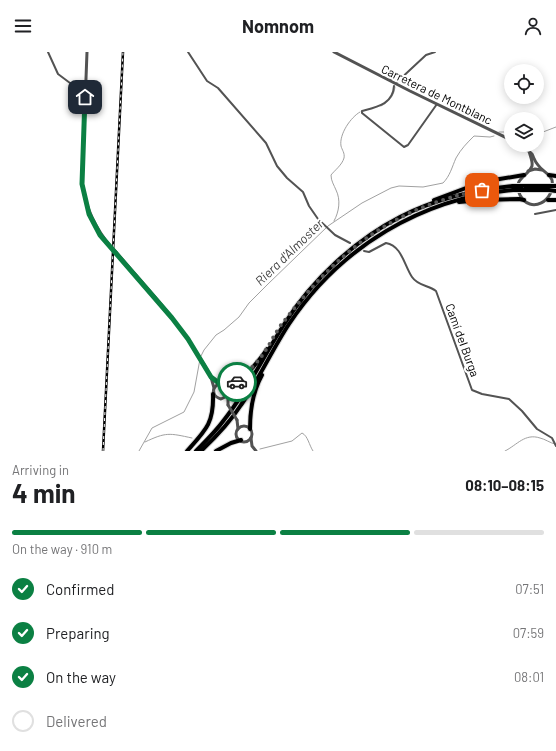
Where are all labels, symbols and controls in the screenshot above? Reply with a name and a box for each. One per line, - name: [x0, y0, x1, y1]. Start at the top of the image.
- icon: menu: [12, 15, 34, 37]
- text: Nomnom: [242, 15, 314, 37]
- icon: person: [522, 15, 544, 37]
- street label: Carretera de Montblanc: [379, 61, 495, 127]
- map controls: [504, 64, 544, 152]
- button: locate: [504, 64, 544, 104]
- pin: [68, 80, 102, 114]
- icon: home: [74, 86, 96, 108]
- button: layers: [504, 112, 544, 152]
- pin: [465, 173, 499, 207]
- icon: bag: [471, 179, 493, 201]
- water label: Riera d'Almoster: [252, 215, 327, 289]
- street label: Camí del Burga: [443, 301, 483, 379]
- courier: [217, 362, 257, 402]
- icon: car: [226, 371, 248, 393]
- text: Arriving in: [12, 462, 69, 478]
- text: 08:10–08:15: [465, 476, 544, 494]
- text: 4 min: [12, 477, 76, 508]
- text: On the way · 910 m: [12, 541, 112, 557]
- icon: check: [12, 578, 34, 600]
- text: Confirmed: [46, 580, 114, 598]
- text: 07:51: [515, 581, 544, 597]
- icon: check: [12, 622, 34, 644]
- text: Preparing: [46, 624, 110, 642]
- text: 07:59: [513, 625, 544, 641]
- icon: check: [12, 666, 34, 688]
- text: On the way: [46, 668, 116, 686]
- text: 08:01: [514, 669, 544, 685]
- text: Delivered: [46, 712, 107, 730]

